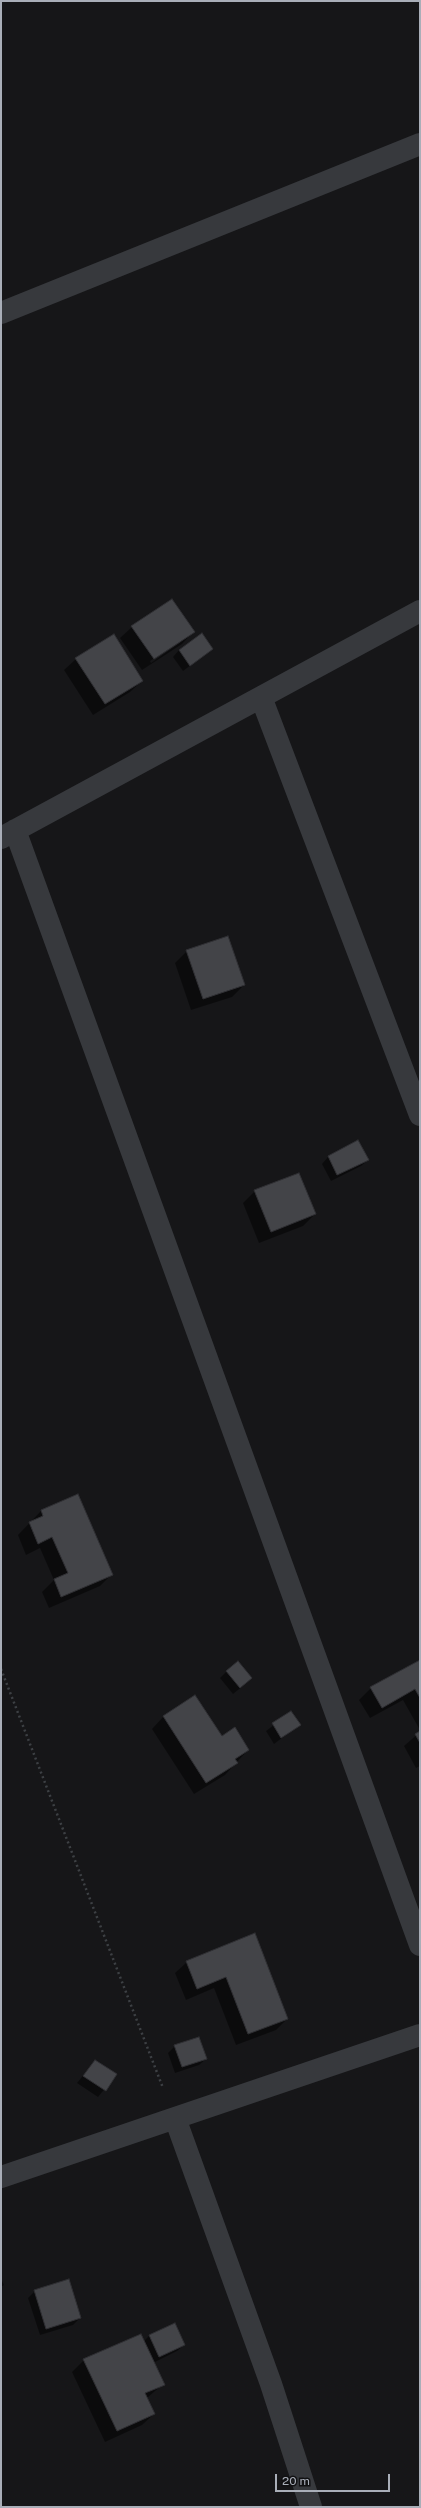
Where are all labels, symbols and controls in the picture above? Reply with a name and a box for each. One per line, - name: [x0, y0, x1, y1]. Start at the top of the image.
- scale bar: [277, 2466, 392, 2492]
- text: 20 m: [282, 2474, 310, 2488]

